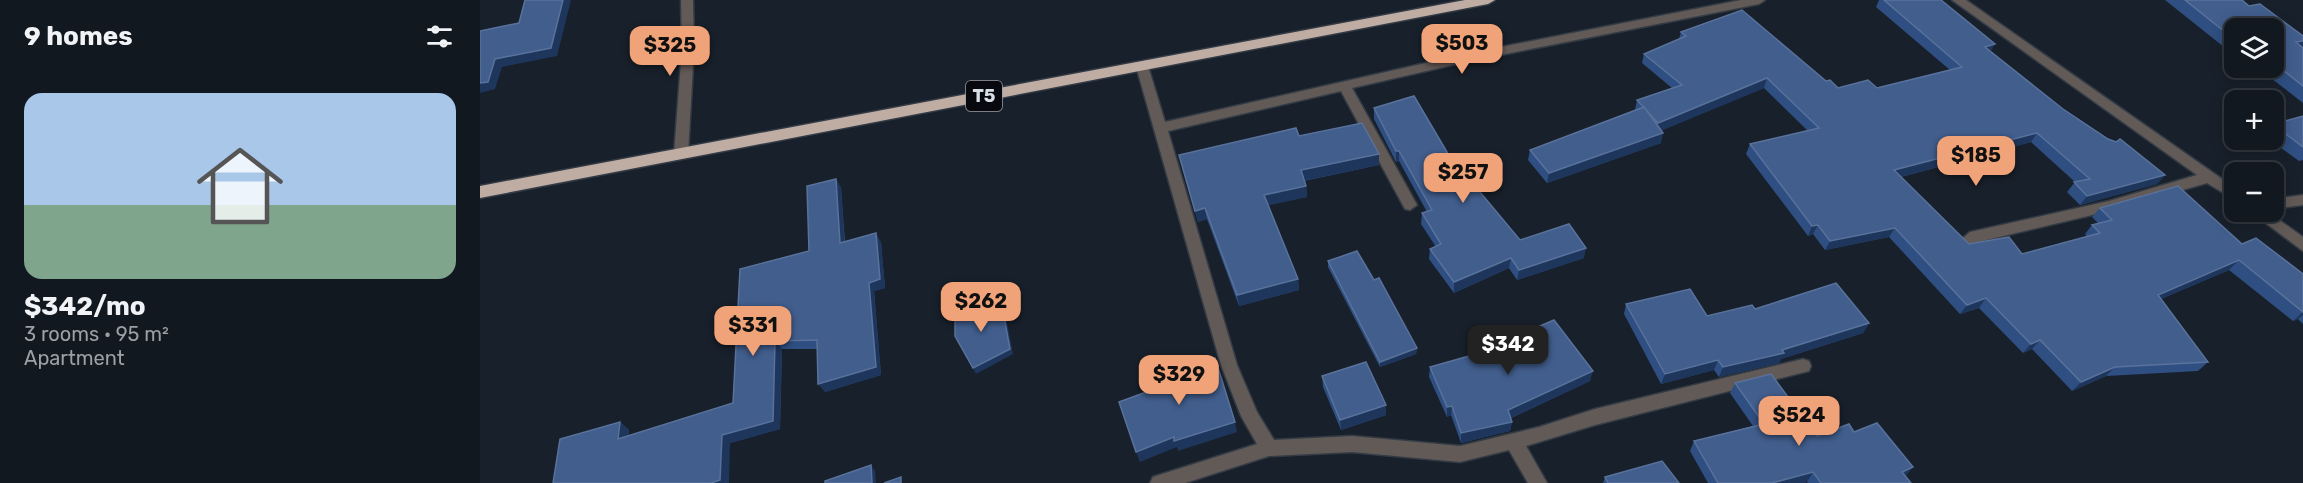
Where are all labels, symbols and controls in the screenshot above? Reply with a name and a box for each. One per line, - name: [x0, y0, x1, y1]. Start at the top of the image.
- map controls: [2224, 18, 2284, 222]
- button: layers: [2224, 18, 2284, 78]
- icon: filters: [423, 20, 456, 53]
- text: 9 homes: [24, 21, 133, 52]
- pin: $503: [1426, 24, 1498, 75]
- pin: $325: [634, 26, 706, 77]
- text: $503: [1435, 31, 1489, 55]
- text: $325: [644, 33, 696, 57]
- road number: T5: [966, 81, 1002, 111]
- button: +: [2224, 90, 2284, 150]
- icon: home: [186, 132, 294, 240]
- pin: $185: [1940, 136, 2012, 187]
- text: $185: [1951, 143, 2001, 167]
- pin: $257: [1427, 153, 1499, 204]
- text: $257: [1438, 160, 1488, 184]
- button: −: [2224, 162, 2284, 222]
- pin: $262: [945, 282, 1017, 333]
- text: $262: [955, 289, 1007, 313]
- text: $342/mo: [24, 291, 146, 322]
- pin: $331: [717, 306, 789, 357]
- text: $331: [728, 313, 778, 337]
- text: 3 rooms · 95 m²: [24, 322, 169, 346]
- pin: $342: [1472, 325, 1544, 376]
- text: $342: [1481, 332, 1535, 356]
- text: Apartment: [24, 346, 125, 370]
- pin: $329: [1143, 355, 1215, 406]
- text: $329: [1153, 362, 1205, 386]
- pin: $524: [1763, 396, 1835, 447]
- text: $524: [1773, 403, 1825, 427]

